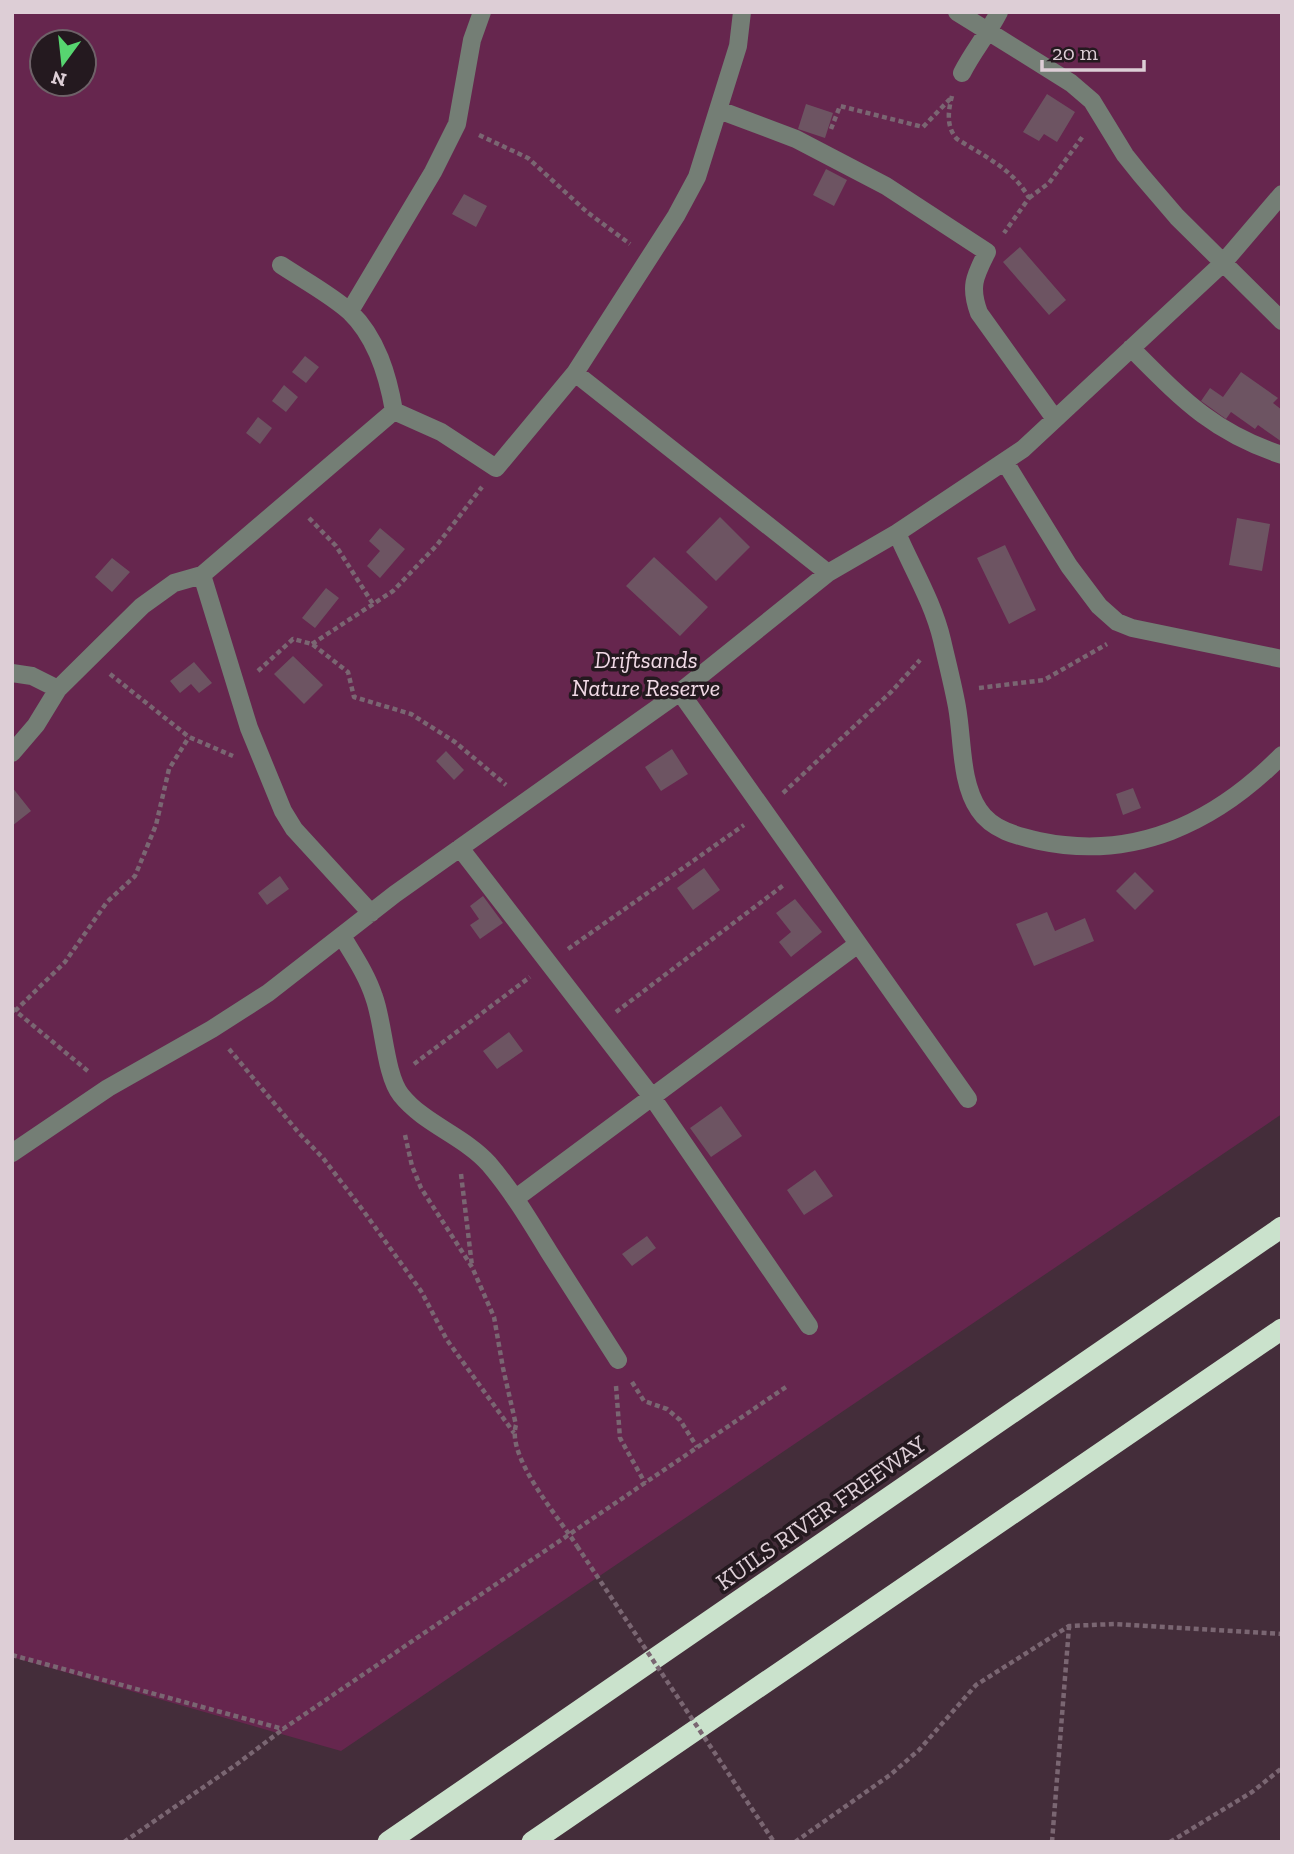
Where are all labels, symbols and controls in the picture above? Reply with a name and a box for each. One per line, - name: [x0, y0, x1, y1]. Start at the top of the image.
- north arrow: [28, 28, 98, 98]
- scale bar: [1042, 28, 1144, 72]
- text: 20 m: [1052, 40, 1098, 65]
- text: N: [49, 66, 69, 92]
- park label: Driftsands Nature Reserve: [572, 645, 720, 702]
- street label: KUILS RIVER FREEWAY: [710, 1429, 932, 1596]

